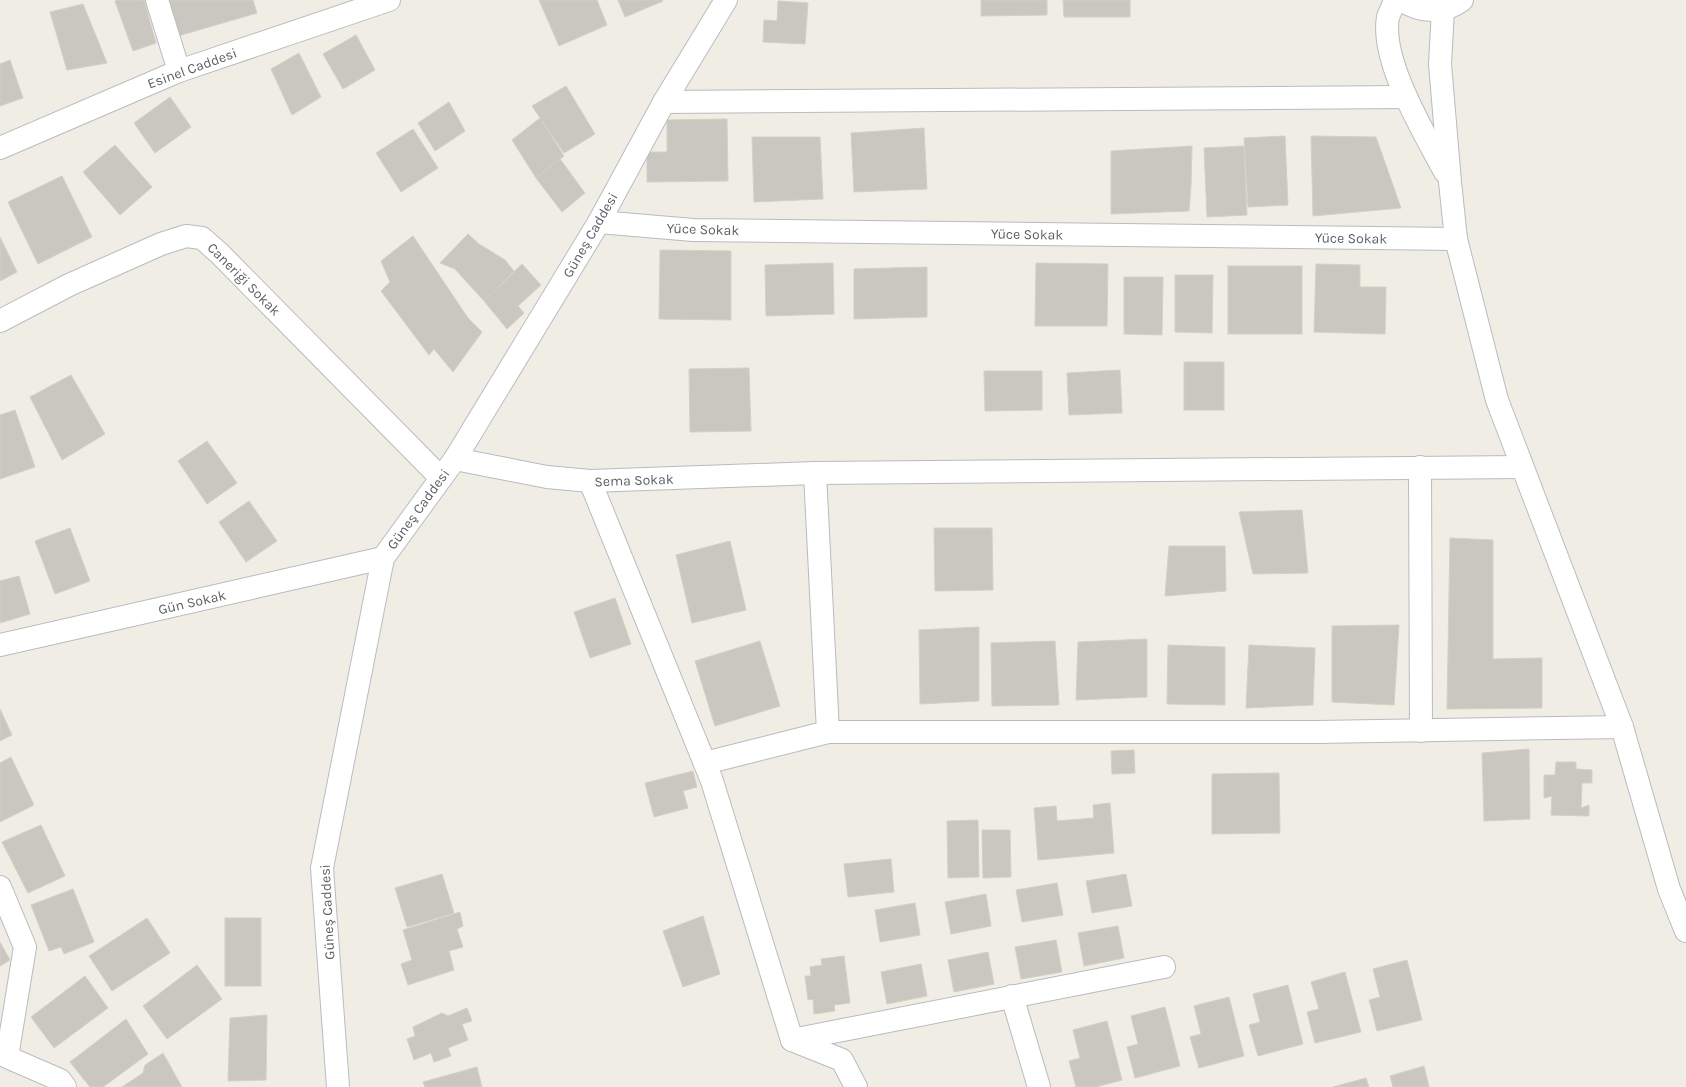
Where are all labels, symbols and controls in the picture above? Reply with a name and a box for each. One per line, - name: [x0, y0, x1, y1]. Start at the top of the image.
- street label: Esinel Caddesi: [145, 44, 239, 93]
- street label: Güneş Caddesi: [559, 190, 622, 281]
- street label: Yüce Sokak: [666, 220, 740, 239]
- street label: Yüce Sokak: [991, 225, 1064, 244]
- street label: Yüce Sokak: [1315, 229, 1388, 248]
- street label: Caneriği Sokak: [204, 239, 284, 319]
- street label: Güneş Caddesi: [383, 466, 453, 553]
- street label: Sema Sokak: [594, 471, 674, 490]
- street label: Gün Sokak: [157, 586, 228, 619]
- street label: Güneş Caddesi: [317, 864, 338, 960]

